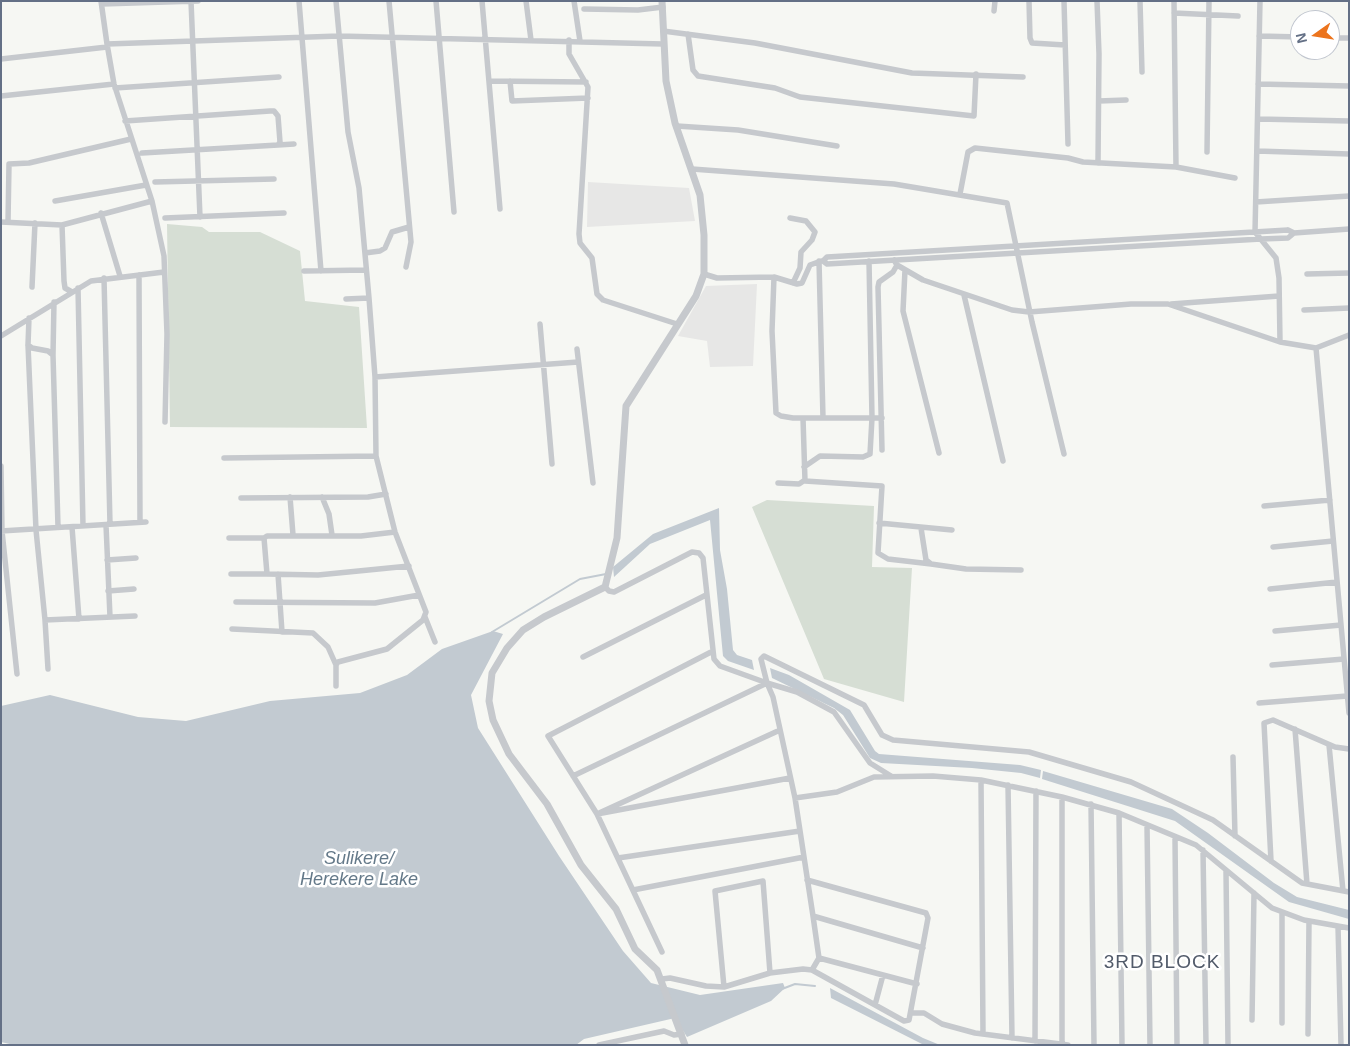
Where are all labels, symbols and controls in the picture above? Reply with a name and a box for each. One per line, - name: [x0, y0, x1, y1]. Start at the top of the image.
- north arrow: [1290, 10, 1340, 60]
- text: N: [1292, 31, 1310, 45]
- water label: Sulikere/ Herekere Lake: [300, 848, 418, 891]
- district label: 3RD BLOCK: [1103, 952, 1221, 974]

